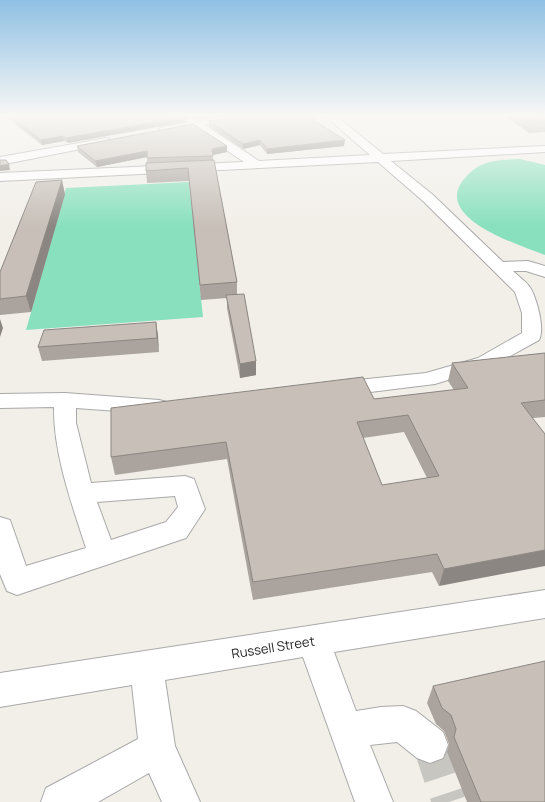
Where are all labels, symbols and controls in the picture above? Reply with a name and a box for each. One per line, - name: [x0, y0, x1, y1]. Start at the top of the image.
- street label: Russell Street: [230, 632, 316, 662]

